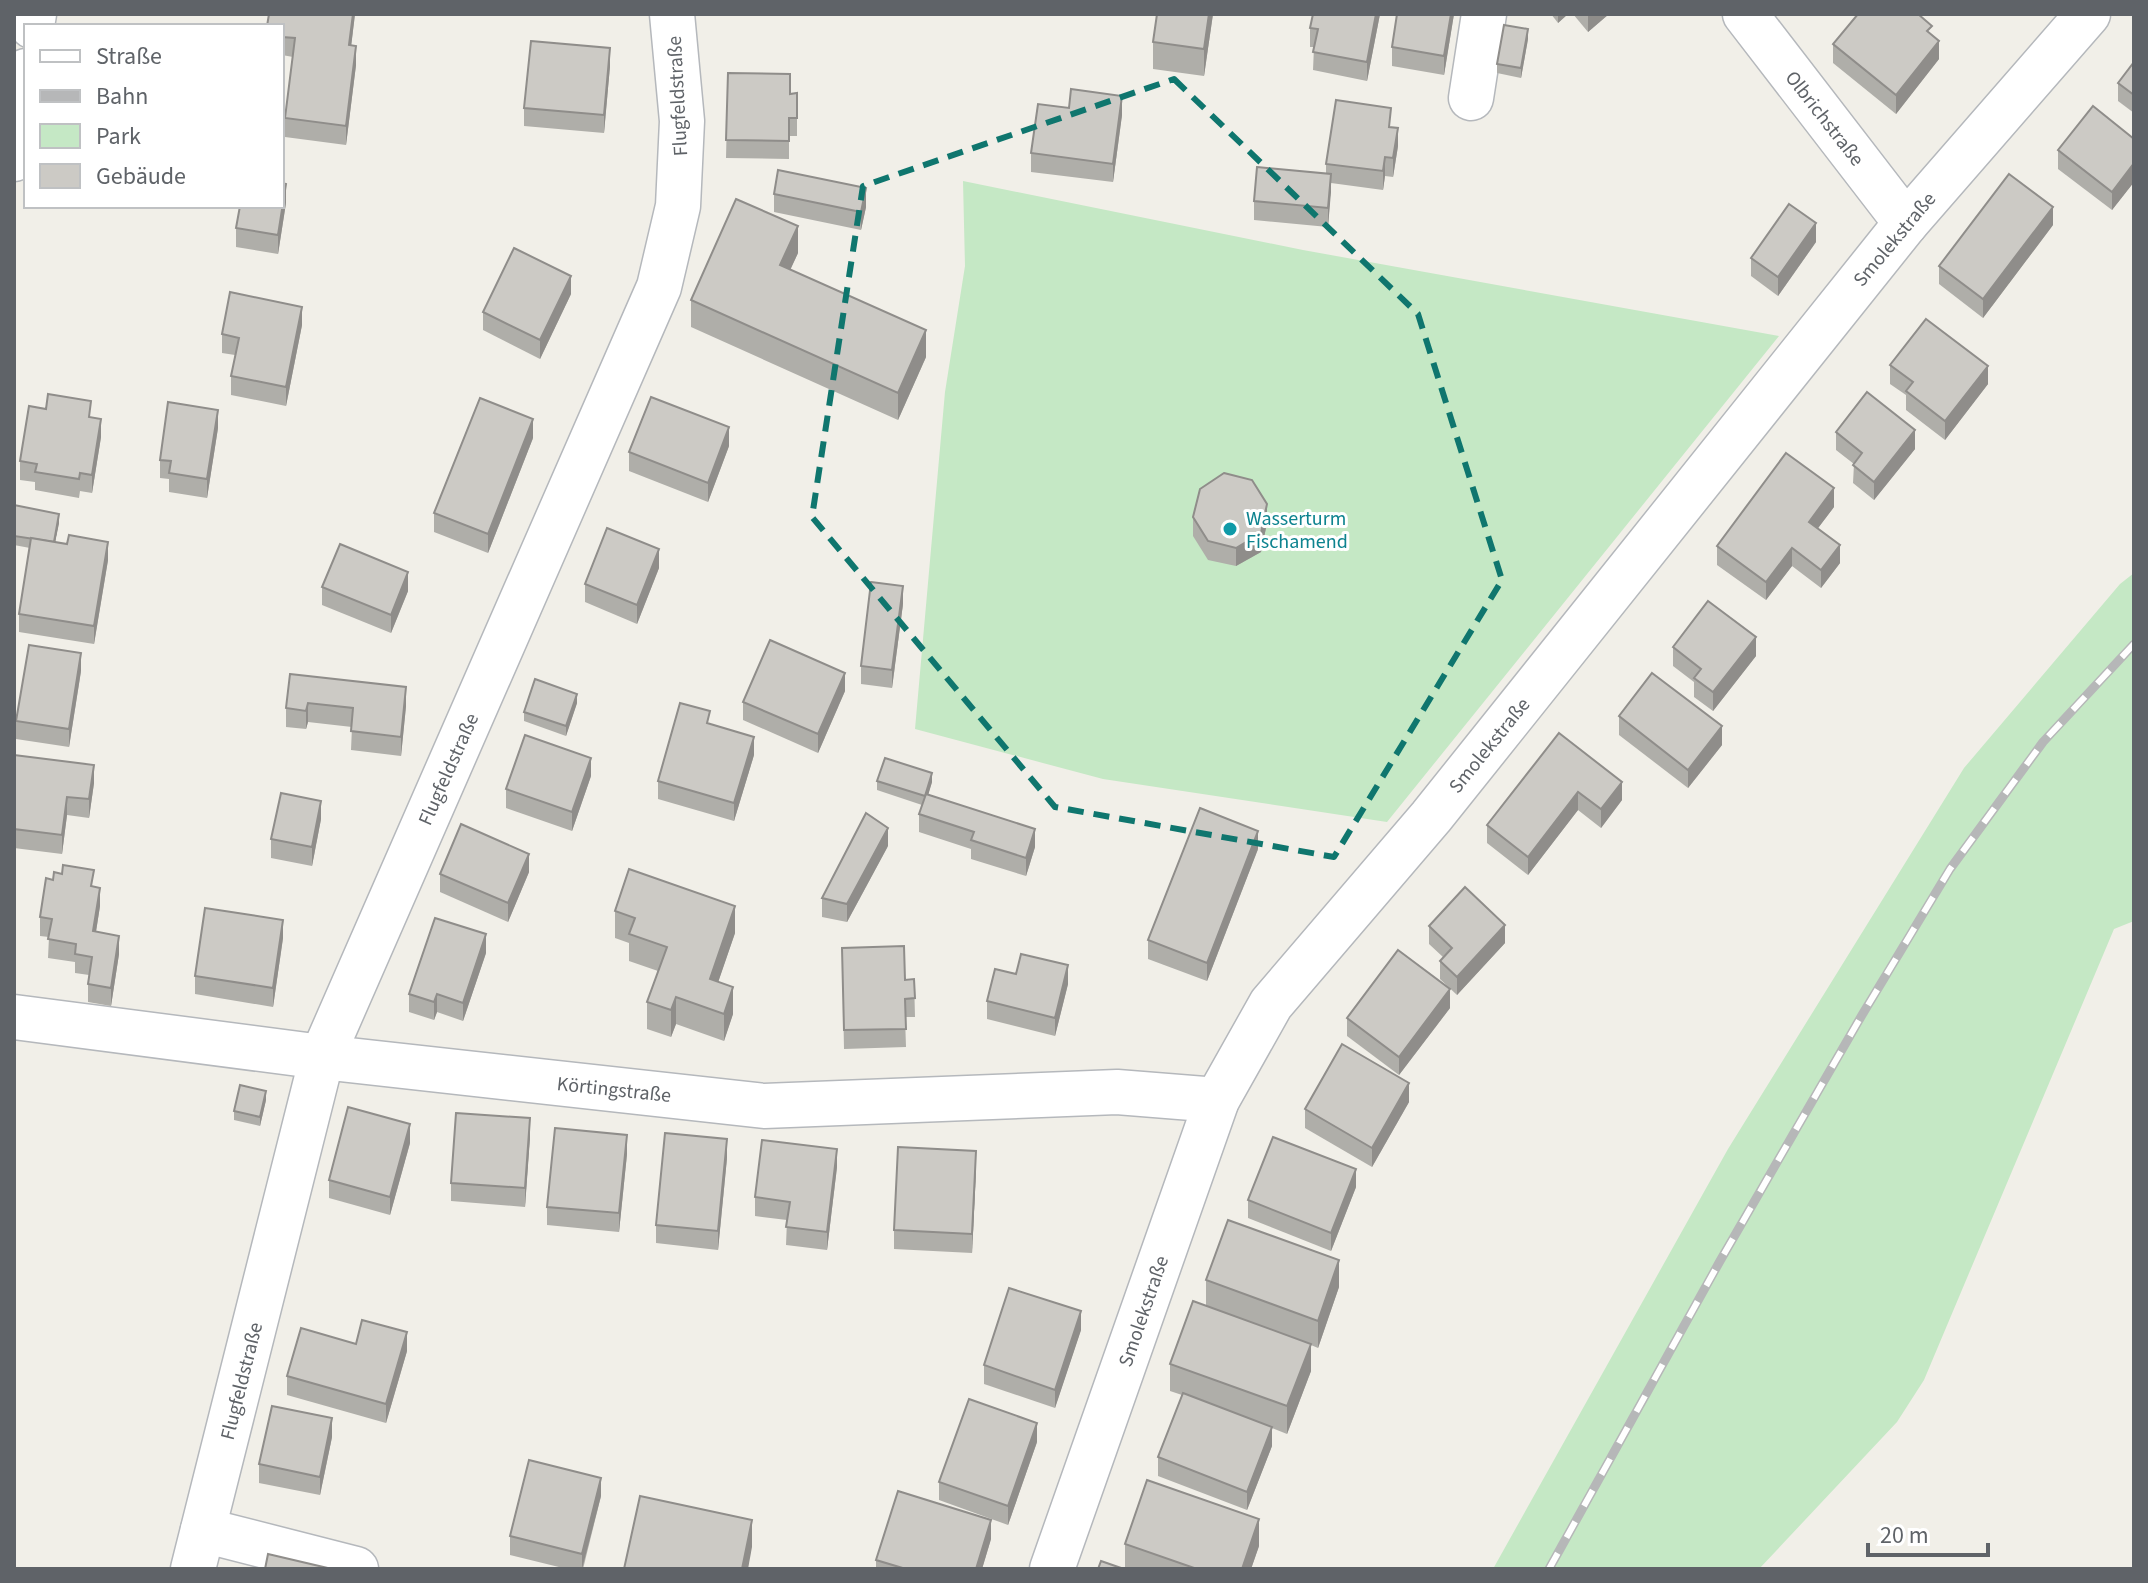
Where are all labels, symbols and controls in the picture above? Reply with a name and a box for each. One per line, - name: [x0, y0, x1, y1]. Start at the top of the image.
- legend: [24, 24, 284, 208]
- street label: Flugfeldstraße: [661, 35, 695, 157]
- text: Straße: [96, 39, 162, 74]
- street label: Olbrichstraße: [1778, 65, 1870, 172]
- text: Bahn: [96, 79, 148, 114]
- text: Park: [96, 119, 141, 154]
- text: Gebäude: [96, 159, 186, 194]
- street label: Smolekstraße: [1847, 186, 1943, 293]
- place label: Wasserturm Fischamend: [1246, 505, 1348, 556]
- marker: Wasserturm Fischamend: [1221, 520, 1239, 538]
- street label: Smolekstraße: [1442, 692, 1537, 799]
- street label: Flugfeldstraße: [412, 709, 486, 830]
- street label: Körtingstraße: [555, 1070, 672, 1110]
- street label: Smolekstraße: [1112, 1252, 1176, 1371]
- street label: Flugfeldstraße: [214, 1319, 270, 1443]
- scale bar: [1868, 1507, 1988, 1557]
- text: 20 m: [1880, 1518, 1929, 1553]

